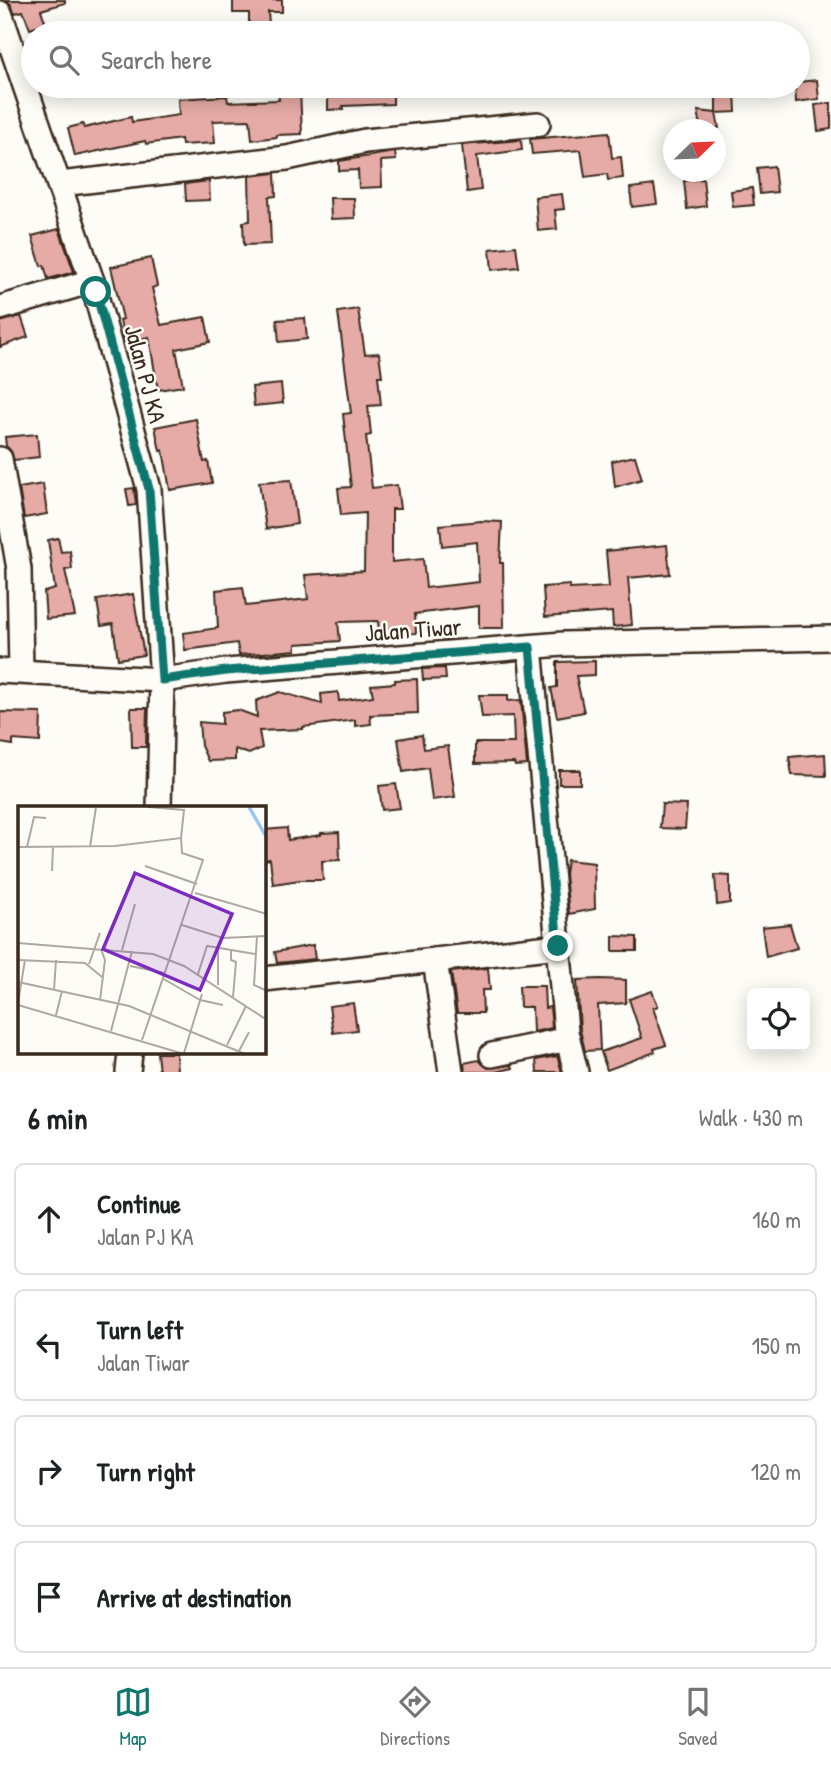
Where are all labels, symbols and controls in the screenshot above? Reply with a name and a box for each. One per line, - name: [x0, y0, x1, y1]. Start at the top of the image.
- search box: [21, 21, 810, 98]
- icon: search: [45, 41, 83, 79]
- text: Search here: [101, 42, 212, 77]
- north arrow: [663, 119, 726, 182]
- route start: [80, 276, 111, 307]
- street label: Jalan PJ KA: [117, 321, 175, 427]
- street label: Jalan Tiwar: [364, 610, 462, 648]
- inset map: [18, 806, 266, 1054]
- route end: [542, 930, 573, 961]
- map controls: [747, 988, 810, 1051]
- button: locate: [747, 988, 810, 1051]
- text: 6 min: [28, 1098, 88, 1138]
- text: Walk · 430 m: [699, 1102, 803, 1133]
- text: Continue: [97, 1186, 181, 1221]
- icon: ahead: [30, 1200, 68, 1238]
- text: 160 m: [752, 1204, 801, 1235]
- text: Jalan PJ KA: [97, 1221, 193, 1252]
- text: Turn left: [97, 1312, 183, 1347]
- icon: left: [30, 1326, 68, 1364]
- text: 150 m: [752, 1330, 801, 1361]
- text: Jalan Tiwar: [97, 1347, 190, 1378]
- icon: right: [30, 1452, 68, 1490]
- text: Turn right: [97, 1454, 195, 1489]
- text: 120 m: [751, 1456, 801, 1487]
- icon: arrive: [30, 1578, 68, 1616]
- text: Arrive at destination: [97, 1580, 292, 1615]
- tab: Map: [114, 1683, 152, 1751]
- tab: Directions: [380, 1683, 450, 1751]
- tab: Saved: [678, 1683, 717, 1751]

